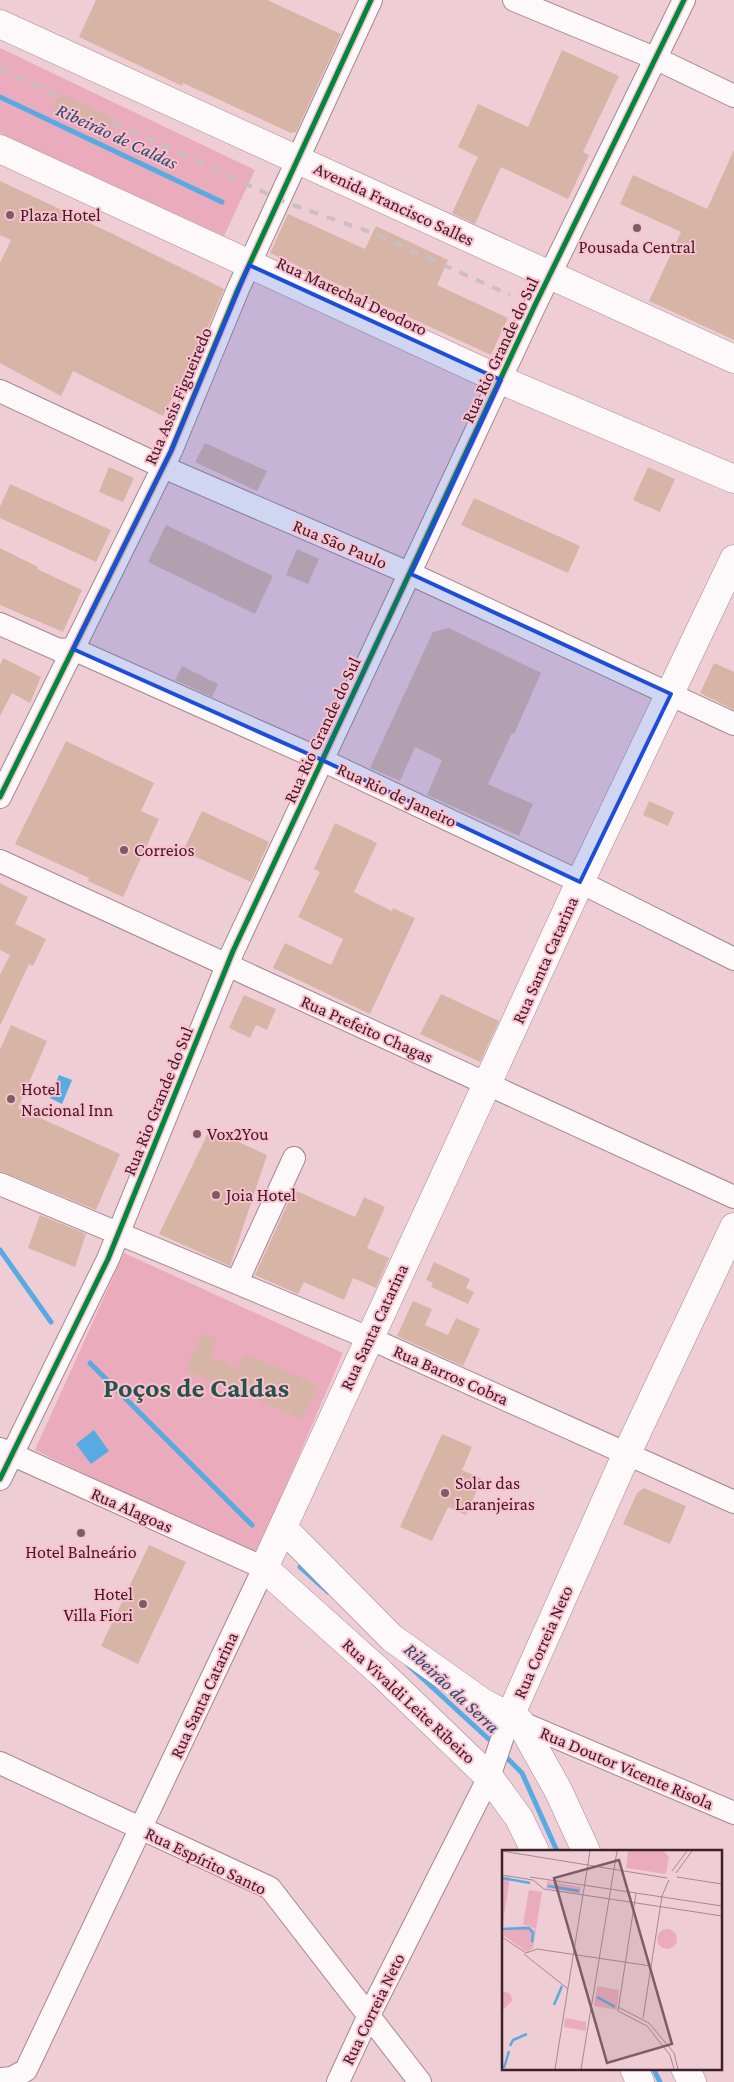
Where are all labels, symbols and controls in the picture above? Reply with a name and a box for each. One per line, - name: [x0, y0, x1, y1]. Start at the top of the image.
- water label: Ribeirão de Caldas: [53, 99, 181, 173]
- street label: Avenida Francisco Salles: [311, 158, 477, 250]
- place label: Plaza Hotel: [20, 205, 101, 225]
- marker: Plaza Hotel: [4, 209, 16, 221]
- marker: Pousada Central: [631, 222, 643, 234]
- place label: Pousada Central: [579, 237, 696, 257]
- street label: Rua Marechal Deodoro: [274, 252, 431, 340]
- street label: Rua Rio Grande do Sul: [457, 274, 543, 426]
- street label: Rua Assis Figueiredo: [140, 324, 216, 468]
- street label: Rua São Paulo: [290, 515, 390, 573]
- street label: Rua Rio Grande do Sul: [279, 654, 365, 806]
- street label: Rua Rio de Janeiro: [334, 759, 460, 831]
- place label: Correios: [134, 840, 195, 860]
- marker: Correios: [118, 844, 130, 856]
- street label: Rua Santa Catarina: [508, 893, 582, 1027]
- street label: Rua Prefeito Chagas: [298, 991, 436, 1067]
- street label: Rua Rio Grande do Sul: [119, 1023, 197, 1178]
- place label: Hotel Nacional Inn: [21, 1079, 113, 1120]
- marker: Hotel Nacional Inn: [5, 1093, 17, 1105]
- place label: Vox2You: [207, 1124, 269, 1144]
- marker: Vox2You: [191, 1128, 203, 1140]
- place label: Joia Hotel: [224, 1185, 296, 1205]
- marker: Joia Hotel: [210, 1189, 222, 1201]
- street label: Rua Santa Catarina: [336, 1261, 412, 1393]
- street label: Rua Barros Cobra: [390, 1341, 512, 1409]
- district label: Poços de Caldas: [103, 1372, 289, 1403]
- place label: Solar das Laranjeiras: [455, 1473, 535, 1515]
- street label: Rua Alagoas: [88, 1483, 176, 1537]
- marker: Solar das Laranjeiras: [439, 1487, 451, 1499]
- marker: Hotel Balneário: [75, 1527, 87, 1539]
- place label: Hotel Balneário: [25, 1542, 137, 1562]
- street label: Rua Correia Neto: [509, 1582, 577, 1702]
- place label: Hotel Villa Fiori: [64, 1584, 133, 1625]
- marker: Hotel Villa Fiori: [137, 1598, 149, 1610]
- street label: Rua Santa Catarina: [166, 1629, 242, 1761]
- street label: Rua Vivaldi Leite Ribeiro: [338, 1634, 480, 1768]
- water label: Ribeirão da Serra: [400, 1639, 504, 1737]
- street label: Rua Doutor Vicente Risola: [537, 1722, 717, 1814]
- street label: Rua Espírito Santo: [142, 1823, 270, 1899]
- inset map: [502, 1850, 722, 2070]
- street label: Rua Correia Neto: [337, 1950, 409, 2068]

